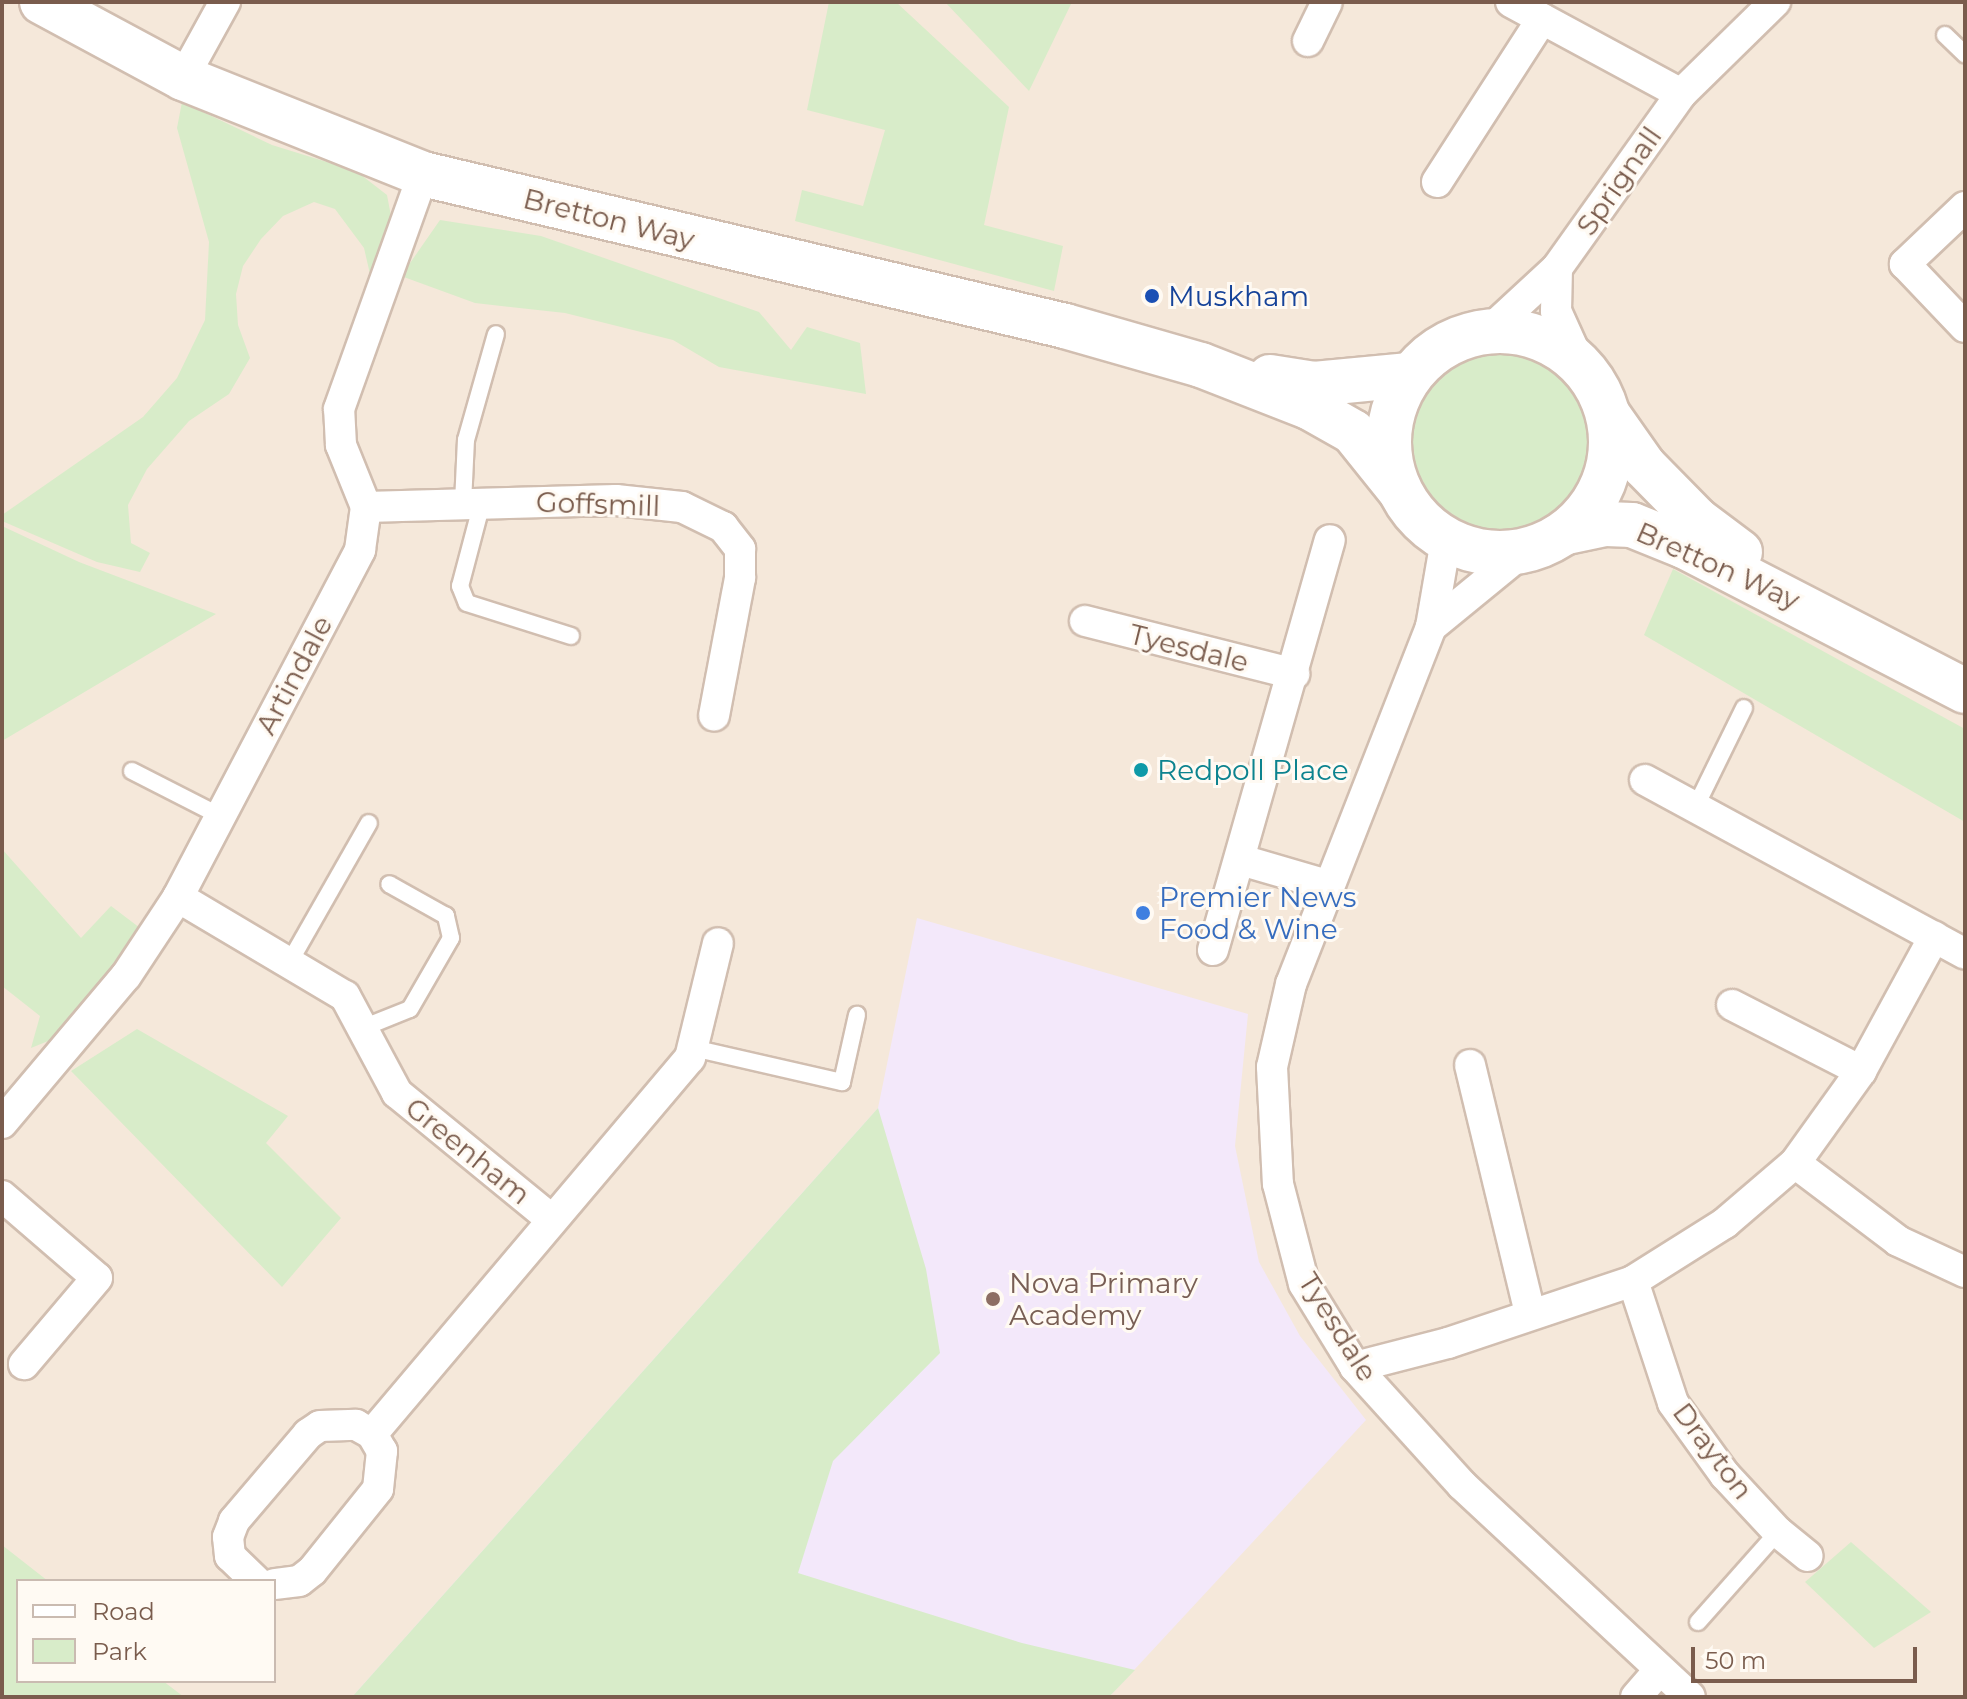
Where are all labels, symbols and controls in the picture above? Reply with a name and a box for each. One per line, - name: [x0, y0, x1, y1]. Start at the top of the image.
- street label: Sprignall: [1570, 120, 1668, 242]
- street label: Bretton Way: [520, 181, 698, 257]
- place label: Muskham: [1168, 279, 1309, 313]
- marker: Muskham: [1143, 287, 1161, 305]
- street label: Goffsmill: [535, 485, 661, 523]
- street label: Bretton Way: [1631, 515, 1805, 617]
- street label: Artindale: [249, 610, 339, 740]
- street label: Tyesdale: [1126, 617, 1252, 679]
- place label: Redpoll Place: [1157, 753, 1349, 787]
- marker: Redpoll Place: [1132, 761, 1150, 779]
- place label: Premier News Food & Wine: [1159, 880, 1356, 946]
- marker: Premier News Food & Wine: [1134, 904, 1152, 922]
- street label: Greenham: [399, 1091, 537, 1211]
- place label: Nova Primary Academy: [1009, 1266, 1198, 1332]
- street label: Tyesdale: [1292, 1267, 1384, 1387]
- marker: Nova Primary Academy: [984, 1290, 1002, 1308]
- street label: Drayton: [1666, 1396, 1760, 1506]
- legend: [16, 1579, 276, 1683]
- text: Road: [92, 1597, 155, 1626]
- scale bar: [1695, 1631, 1921, 1681]
- text: Park: [92, 1637, 147, 1666]
- text: 50 m: [1705, 1646, 1766, 1675]

